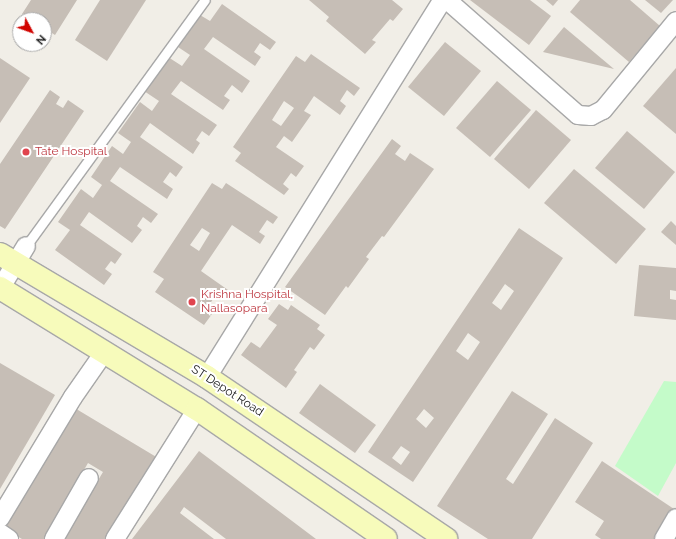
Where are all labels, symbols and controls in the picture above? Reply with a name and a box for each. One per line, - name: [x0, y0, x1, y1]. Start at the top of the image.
- north arrow: [12, 12, 52, 52]
- text: N: [33, 32, 48, 47]
- place label: Tate Hospital: [35, 145, 107, 159]
- marker: Tate Hospital: [20, 146, 32, 158]
- place label: Krishna Hospital, Nallasopara: [201, 288, 293, 316]
- marker: Krishna Hospital, Nallasopara: [186, 296, 198, 308]
- street label: ST Depot Road: [188, 362, 266, 420]

